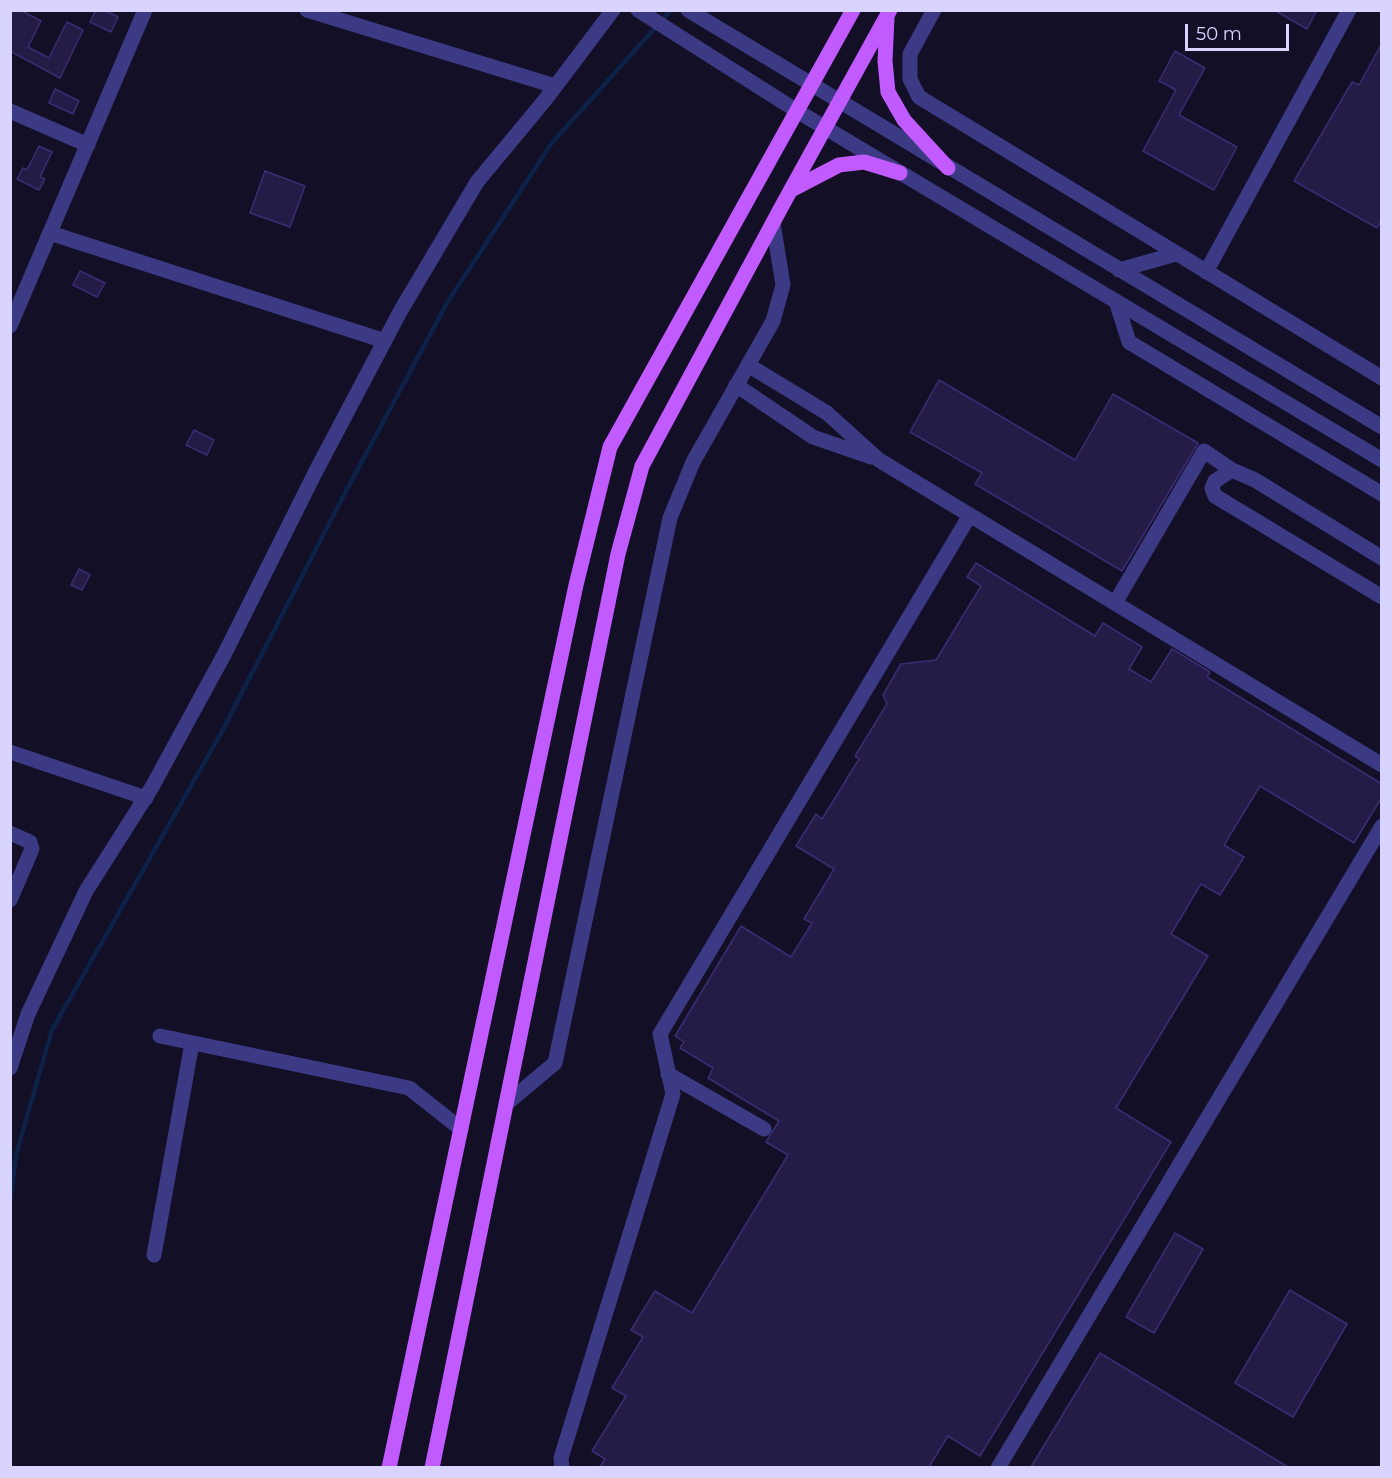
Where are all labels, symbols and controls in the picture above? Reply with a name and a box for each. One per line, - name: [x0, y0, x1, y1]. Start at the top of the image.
- scale bar: [1188, 12, 1292, 50]
- text: 50 m: [1196, 23, 1242, 45]

